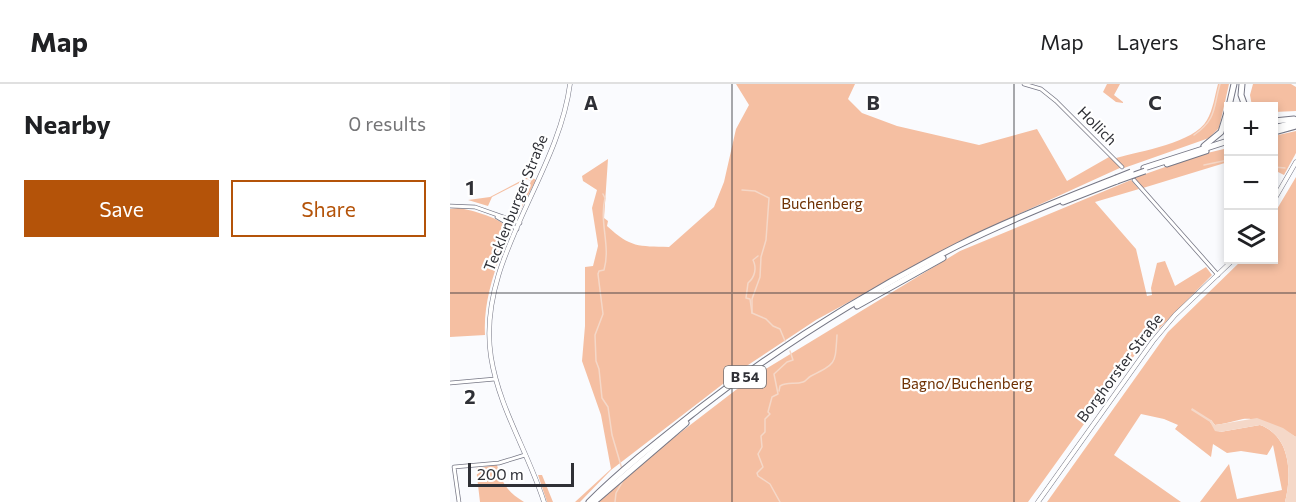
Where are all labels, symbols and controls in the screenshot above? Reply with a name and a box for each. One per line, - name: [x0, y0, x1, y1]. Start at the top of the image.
- text: Map: [30, 24, 88, 58]
- text: Map: [1040, 29, 1084, 54]
- text: Layers: [1117, 29, 1179, 54]
- text: Share: [1212, 29, 1266, 54]
- text: A: [584, 90, 598, 114]
- text: B: [866, 90, 880, 114]
- text: C: [1148, 90, 1162, 114]
- street label: Hollich: [1074, 102, 1121, 149]
- map controls: [1224, 102, 1278, 264]
- button: +: [1224, 102, 1278, 156]
- text: Nearby: [24, 108, 111, 139]
- text: 0 results: [348, 111, 426, 135]
- street label: Tecklenburger Straße: [479, 132, 551, 274]
- button: −: [1224, 156, 1278, 210]
- text: 1: [465, 175, 475, 199]
- button: Save: [24, 180, 219, 237]
- button: Share: [231, 180, 426, 237]
- park label: Buchenberg: [781, 194, 863, 212]
- button: layers: [1224, 210, 1278, 264]
- street label: Borghorster Straße: [1073, 310, 1166, 425]
- road number: B 54: [724, 366, 766, 388]
- park label: Bagno/Buchenberg: [901, 374, 1033, 392]
- text: 2: [464, 384, 476, 408]
- scale bar: [468, 460, 574, 488]
- text: 200 m: [477, 464, 524, 483]

